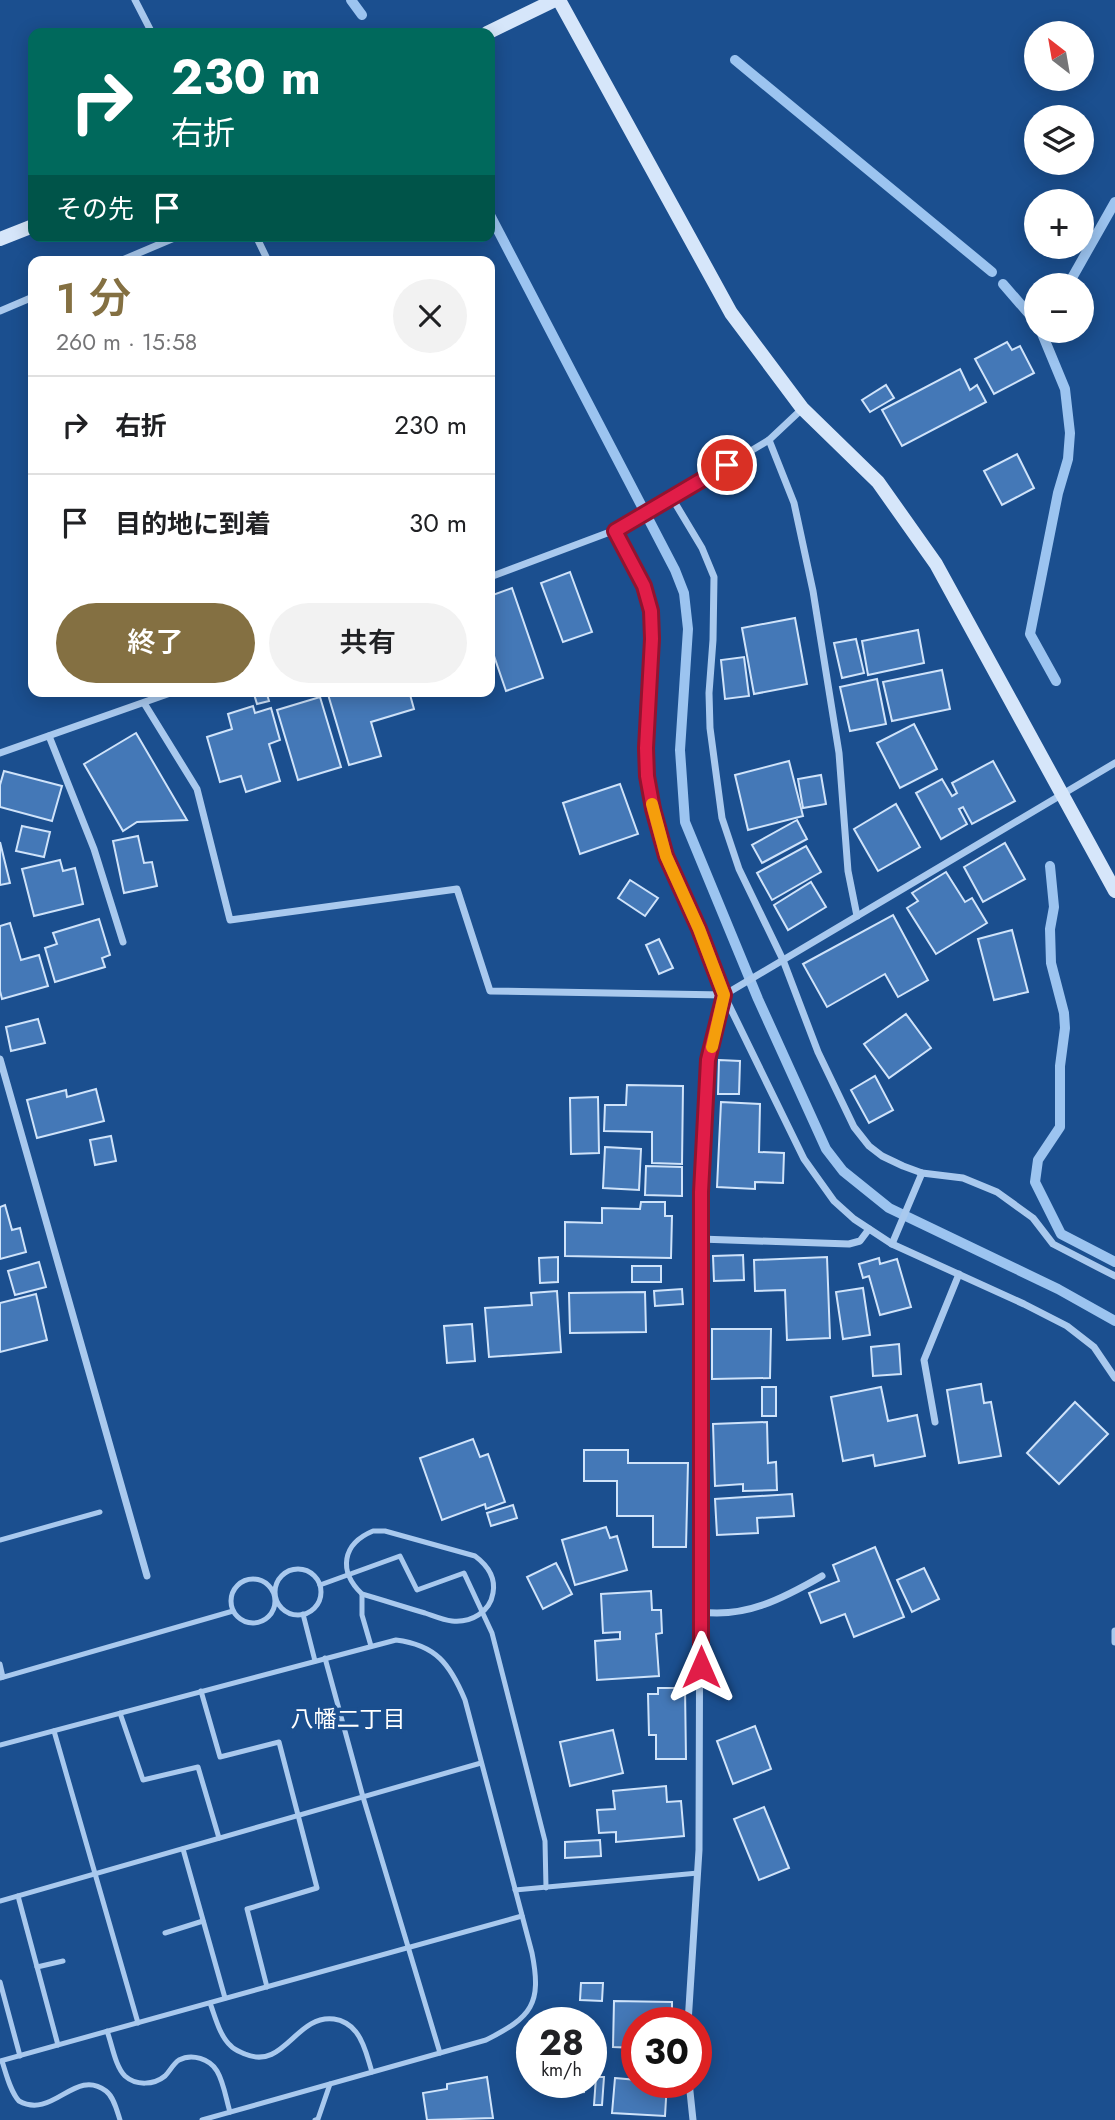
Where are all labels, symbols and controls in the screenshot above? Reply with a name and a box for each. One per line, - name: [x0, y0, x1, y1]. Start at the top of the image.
- north arrow: [1024, 21, 1094, 91]
- map controls: [1024, 21, 1094, 343]
- text: 230 m: [171, 42, 321, 112]
- icon: right: [56, 56, 147, 147]
- button: layers: [1024, 105, 1094, 175]
- text: 右折: [171, 110, 235, 156]
- icon: arrive: [148, 189, 186, 227]
- button: +: [1024, 189, 1094, 259]
- text: その先: [56, 190, 134, 228]
- text: 1 分: [56, 268, 131, 329]
- button: −: [1024, 273, 1094, 343]
- button: close: [393, 279, 467, 353]
- text: 260 m · 15:58: [56, 325, 197, 359]
- icon: right: [56, 406, 94, 444]
- text: 230 m: [394, 406, 467, 444]
- text: 右折: [115, 407, 167, 445]
- pin: [697, 435, 757, 495]
- icon: arrive: [708, 446, 746, 484]
- icon: arrive: [56, 504, 94, 542]
- text: 30 m: [409, 504, 467, 542]
- text: 目的地に到着: [115, 505, 271, 543]
- button: 終了: [56, 603, 255, 683]
- button: 共有: [269, 603, 467, 683]
- position arrow: [664, 1630, 738, 1704]
- district label: 八幡二丁目: [291, 1702, 406, 1736]
- speed limit sign: 30: [621, 2007, 712, 2098]
- text: 28: [539, 2018, 584, 2068]
- text: km/h: [541, 2057, 582, 2083]

